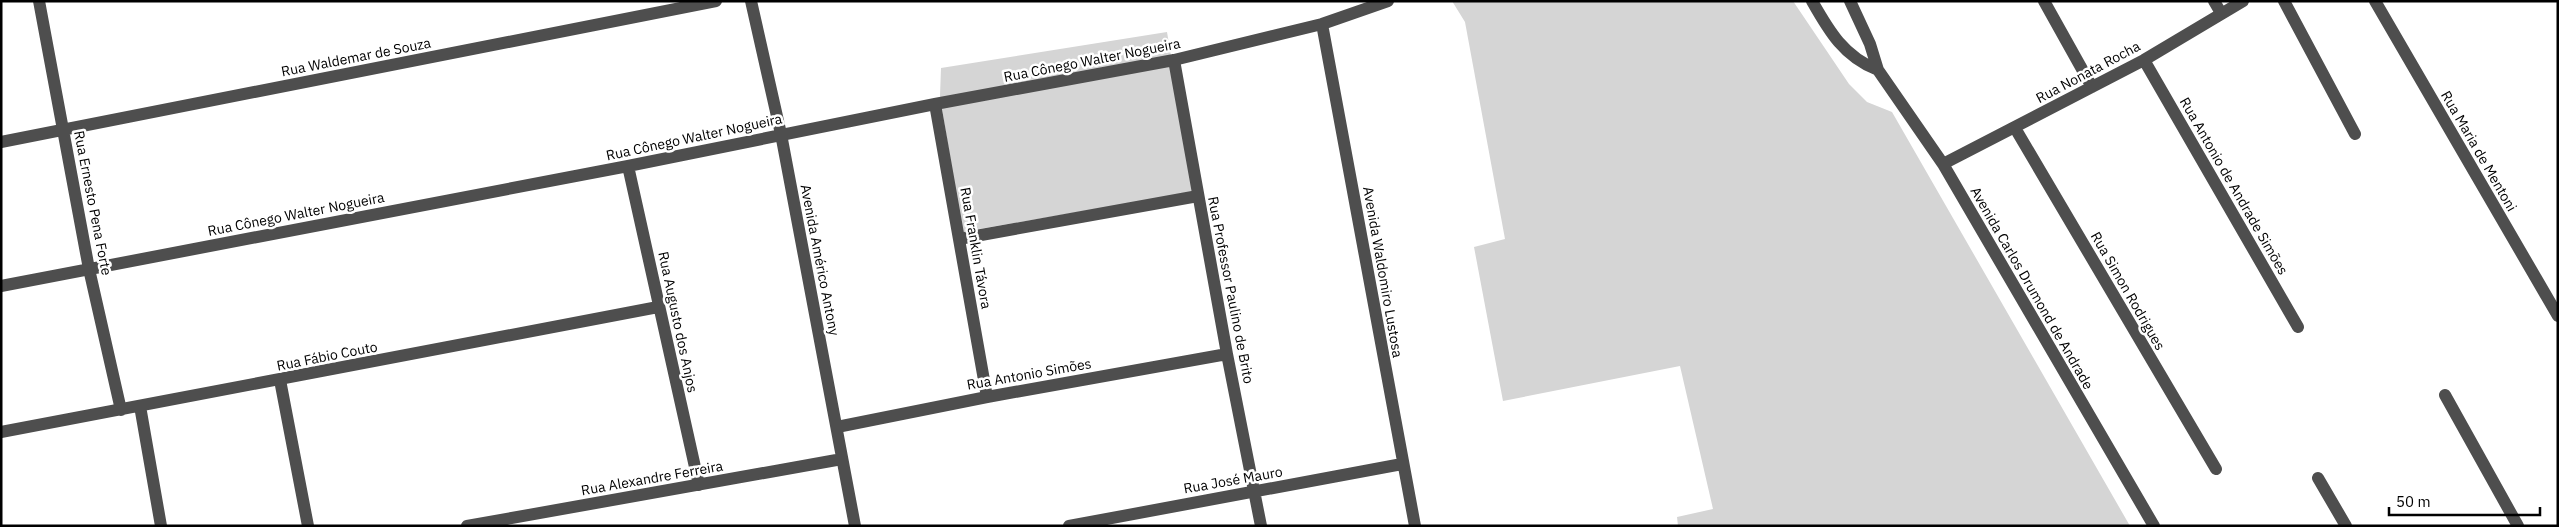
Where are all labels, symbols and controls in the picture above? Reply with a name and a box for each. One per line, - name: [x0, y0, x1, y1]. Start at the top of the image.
- street label: Rua Waldemar de Souza: [280, 34, 433, 80]
- street label: Rua Cônego Walter Nogueira: [1002, 34, 1182, 86]
- street label: Rua Nonata Rocha: [2033, 37, 2144, 107]
- street label: Rua Maria de Mentoni: [2437, 88, 2521, 214]
- street label: Rua Antonio de Andrade Simões: [2176, 94, 2292, 278]
- street label: Rua Cônego Walter Nogueira: [604, 109, 784, 164]
- street label: Rua Ernesto Pena Forte: [70, 129, 116, 277]
- street label: Avenida Américo Antony: [797, 183, 843, 337]
- street label: Avenida Carlos Drumond de Andrade: [1966, 183, 2098, 393]
- street label: Avenida Waldomiro Lustosa: [1359, 185, 1407, 360]
- street label: Rua Franklin Távora: [956, 186, 996, 311]
- street label: Rua Cônego Walter Nogueira: [206, 188, 386, 240]
- street label: Rua Professor Paulino de Brito: [1204, 195, 1258, 385]
- street label: Rua Simon Rodrigues: [2087, 229, 2169, 354]
- street label: Rua Augusto dos Anjos: [654, 250, 702, 394]
- street label: Rua Fábio Couto: [275, 337, 379, 375]
- street label: Rua Antonio Simões: [965, 354, 1093, 394]
- street label: Rua Alexandre Ferreira: [580, 457, 725, 499]
- street label: Rua José Mauro: [1182, 462, 1284, 498]
- scale bar: [2389, 484, 2540, 516]
- text: 50 m: [2396, 492, 2431, 511]

